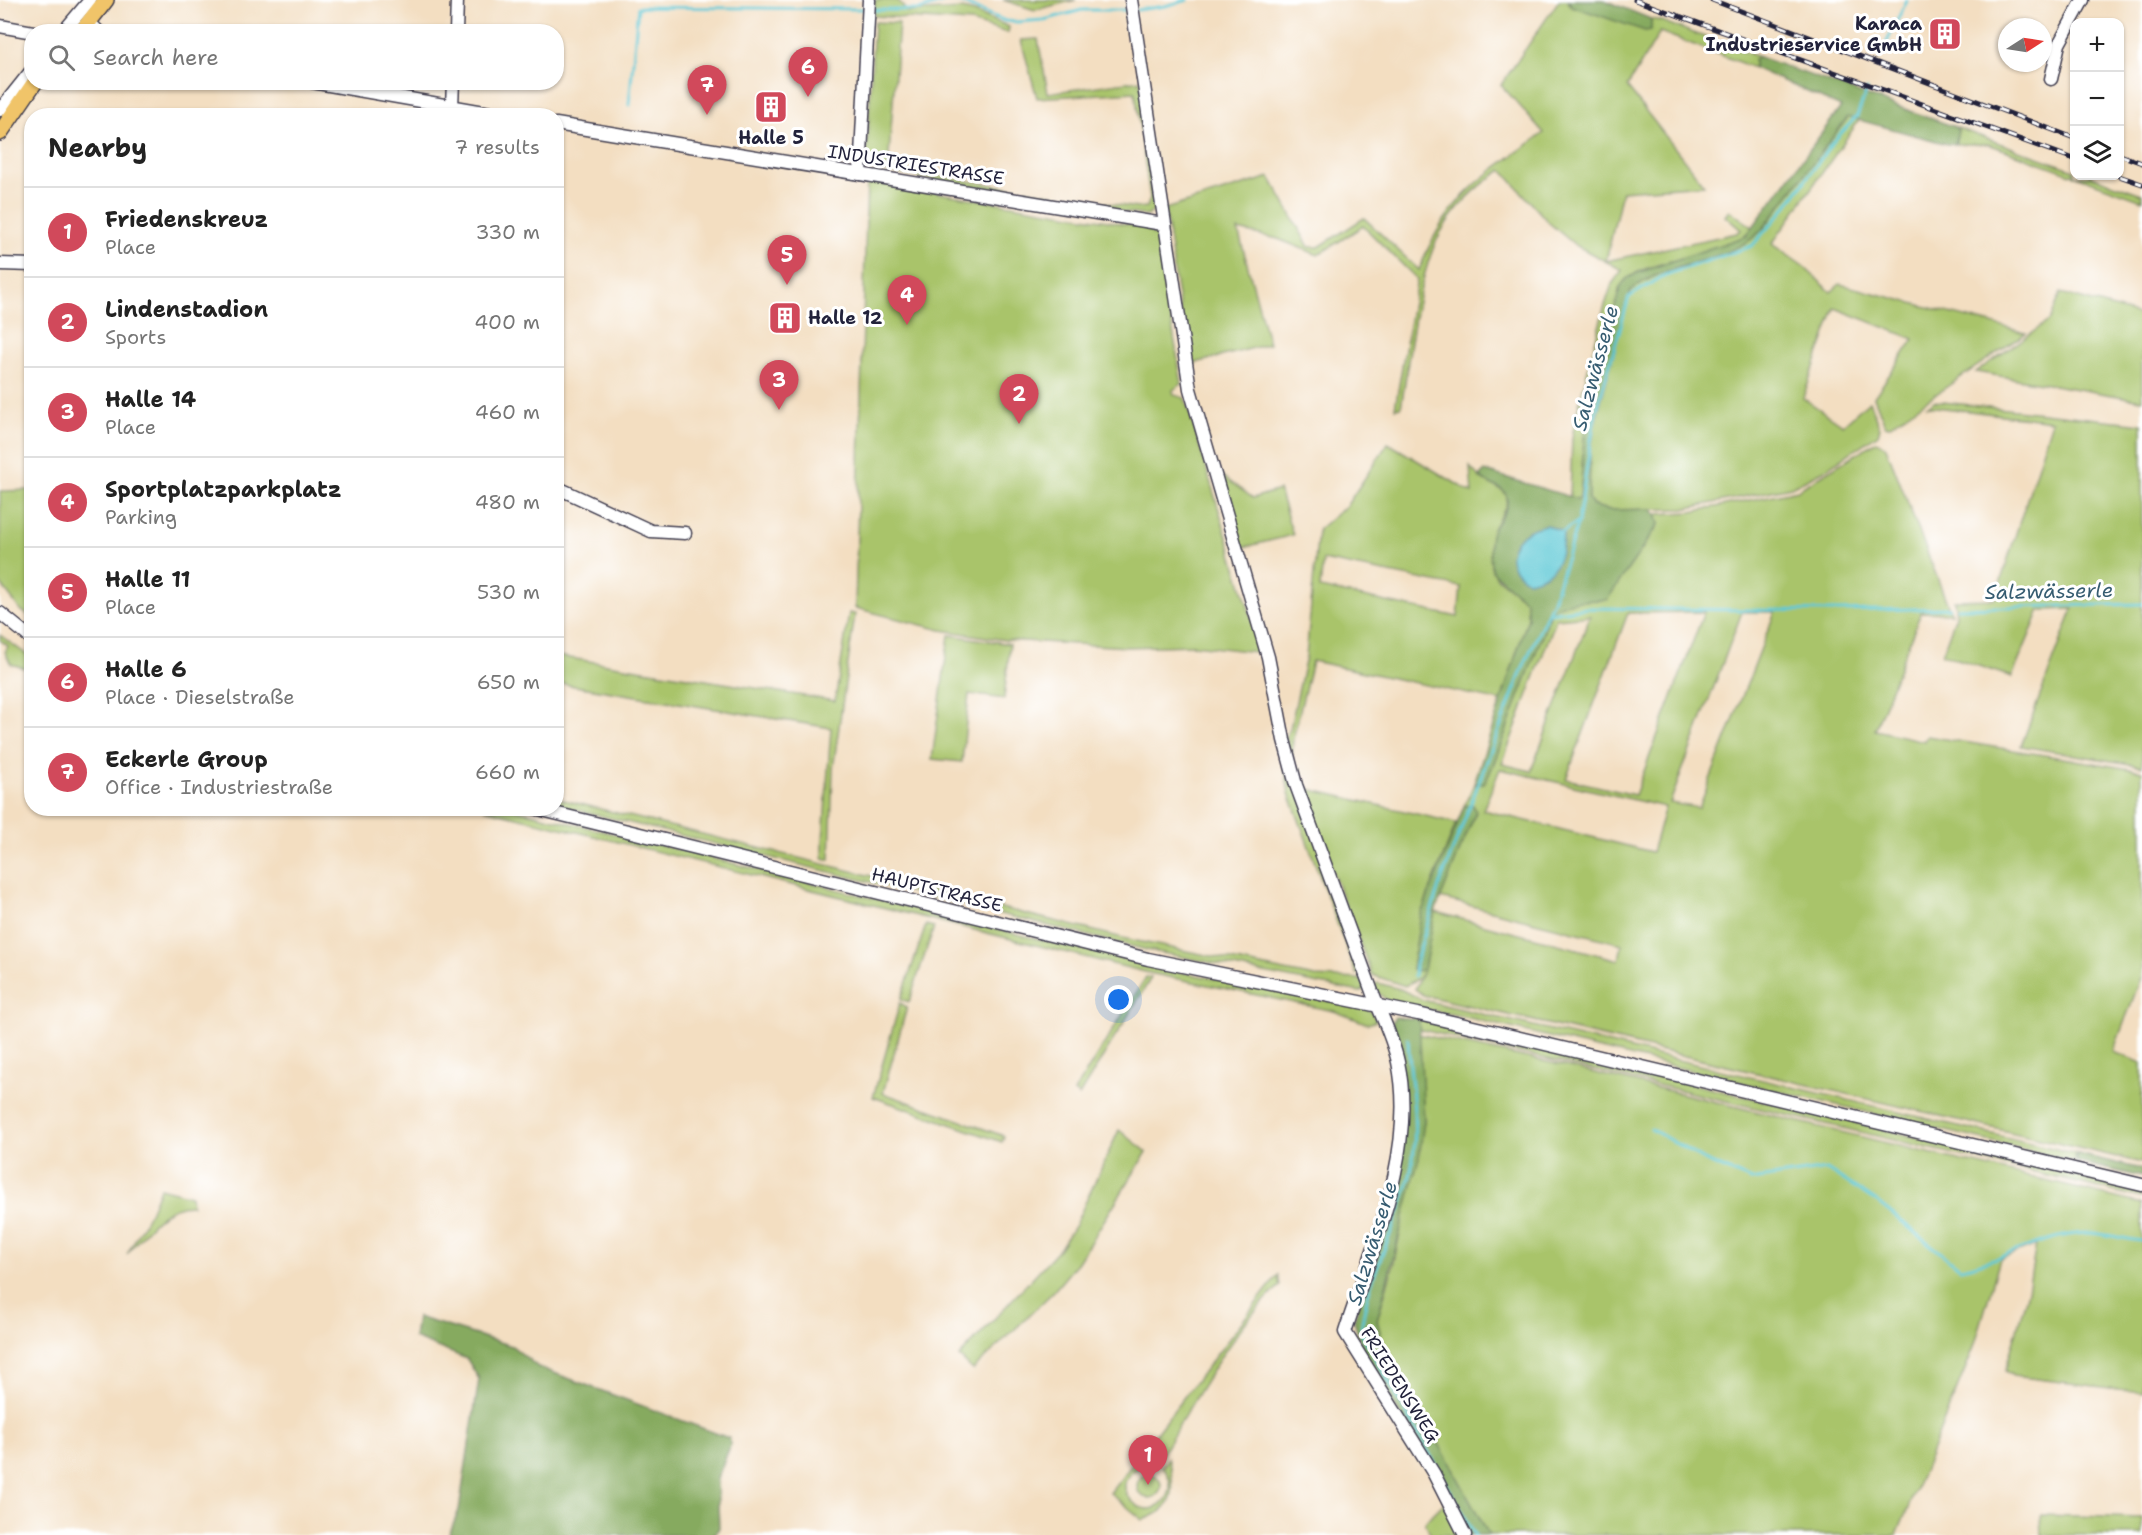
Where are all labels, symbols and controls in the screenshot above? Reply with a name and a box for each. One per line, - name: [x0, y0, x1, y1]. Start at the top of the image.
- place label: Karaca Industrieservice GmbH: [1706, 12, 1923, 57]
- building icon: Karaca Industrieservice GmbH: [1927, 16, 1963, 52]
- north arrow: [1998, 18, 2052, 72]
- map controls: [2070, 18, 2124, 180]
- button: +: [2070, 18, 2124, 72]
- search box: [24, 24, 564, 90]
- icon: search: [45, 41, 78, 74]
- text: Search here: [93, 43, 219, 72]
- pin: 6: [788, 48, 828, 97]
- pin: 7: [688, 66, 726, 115]
- button: −: [2070, 72, 2124, 126]
- building icon: Halle 5: [753, 89, 789, 125]
- place label: Halle 5: [738, 126, 804, 150]
- button: layers: [2070, 126, 2124, 180]
- text: Nearby: [48, 130, 147, 165]
- text: 7 results: [454, 134, 540, 160]
- street label: INDUSTRIESTRASSE: [826, 139, 1006, 191]
- text: Friedenskreuz: [105, 205, 268, 234]
- text: 1: [63, 219, 72, 245]
- text: 330 m: [476, 219, 540, 245]
- text: Place: [105, 234, 156, 260]
- pin: 5: [768, 236, 806, 285]
- pin: 4: [888, 276, 926, 325]
- text: Lindenstadion: [105, 295, 268, 324]
- building icon: Halle 12: [767, 300, 803, 336]
- water label: Salzwässerle: [1566, 303, 1624, 433]
- place label: Halle 12: [808, 306, 883, 330]
- text: 2: [61, 309, 75, 335]
- text: 400 m: [474, 309, 540, 335]
- text: Sports: [105, 324, 166, 350]
- pin: 3: [760, 360, 798, 410]
- pin: 2: [1000, 374, 1038, 424]
- text: Halle 14: [105, 385, 196, 414]
- text: 3: [61, 399, 75, 425]
- text: 460 m: [475, 399, 540, 425]
- text: Place: [105, 414, 156, 440]
- text: Sportplatzparkplatz: [105, 475, 342, 504]
- text: 4: [61, 489, 75, 515]
- text: 480 m: [475, 489, 540, 515]
- text: Parking: [105, 504, 177, 530]
- text: Halle 11: [105, 565, 191, 594]
- water label: Salzwässerle: [1985, 577, 2113, 605]
- text: 5: [61, 579, 74, 605]
- text: 530 m: [477, 579, 540, 605]
- text: Place: [105, 594, 156, 620]
- text: Halle 6: [105, 655, 187, 684]
- text: 6: [61, 669, 75, 695]
- text: 650 m: [477, 669, 540, 695]
- text: Place · Dieselstraße: [105, 684, 295, 710]
- text: Eckerle Group: [105, 745, 268, 774]
- text: 7: [61, 759, 75, 785]
- text: 660 m: [475, 759, 540, 785]
- text: Office · Industriestraße: [105, 774, 333, 800]
- street label: HAUPTSTRASSE: [869, 862, 1005, 918]
- your location: [1104, 985, 1133, 1014]
- water label: Salzwässerle: [1341, 1178, 1403, 1308]
- street label: FRIEDENSWEG: [1355, 1323, 1445, 1448]
- pin: 1: [1128, 1436, 1168, 1485]

